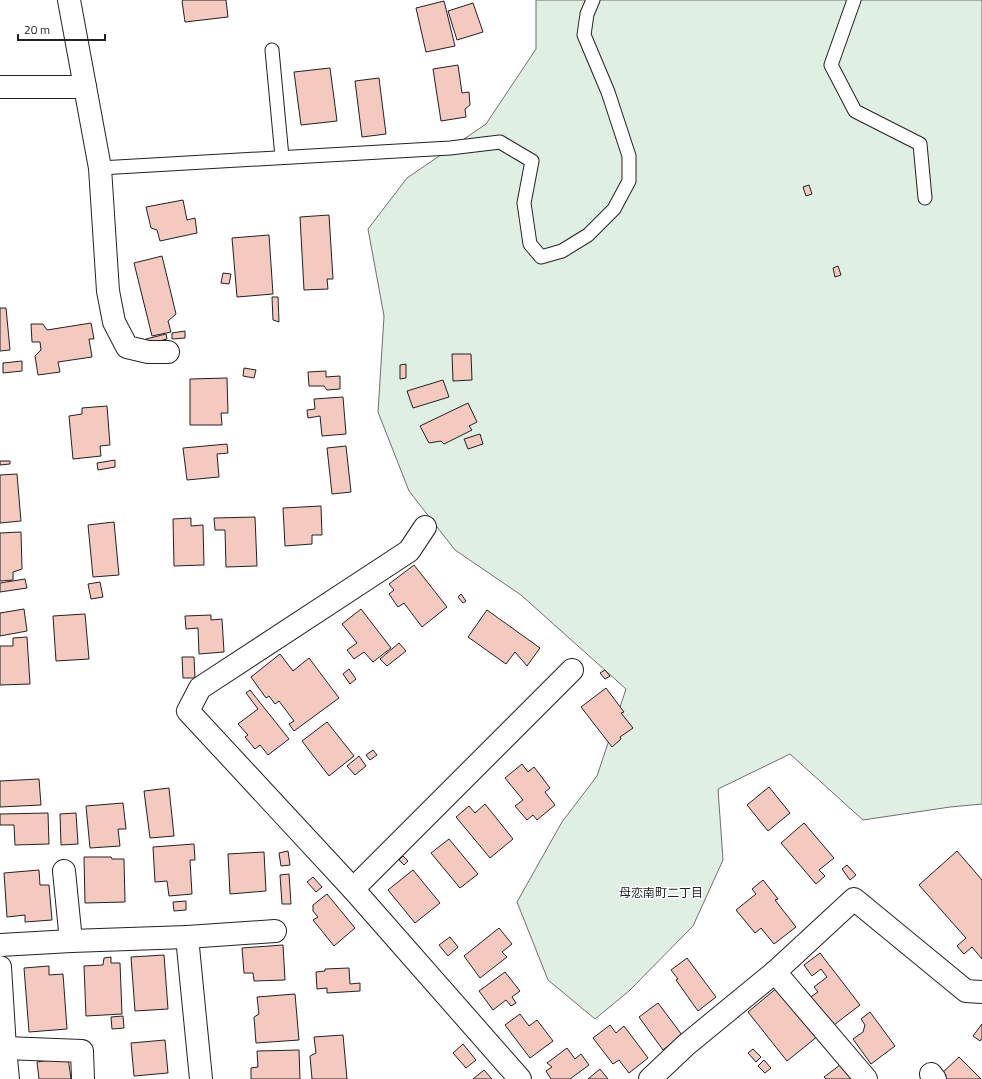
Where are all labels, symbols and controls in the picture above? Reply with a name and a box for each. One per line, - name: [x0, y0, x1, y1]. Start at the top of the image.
- scale bar: [18, 16, 105, 42]
- text: 20 m: [24, 20, 50, 39]
- district label: 母恋南町二丁目: [619, 883, 703, 902]

